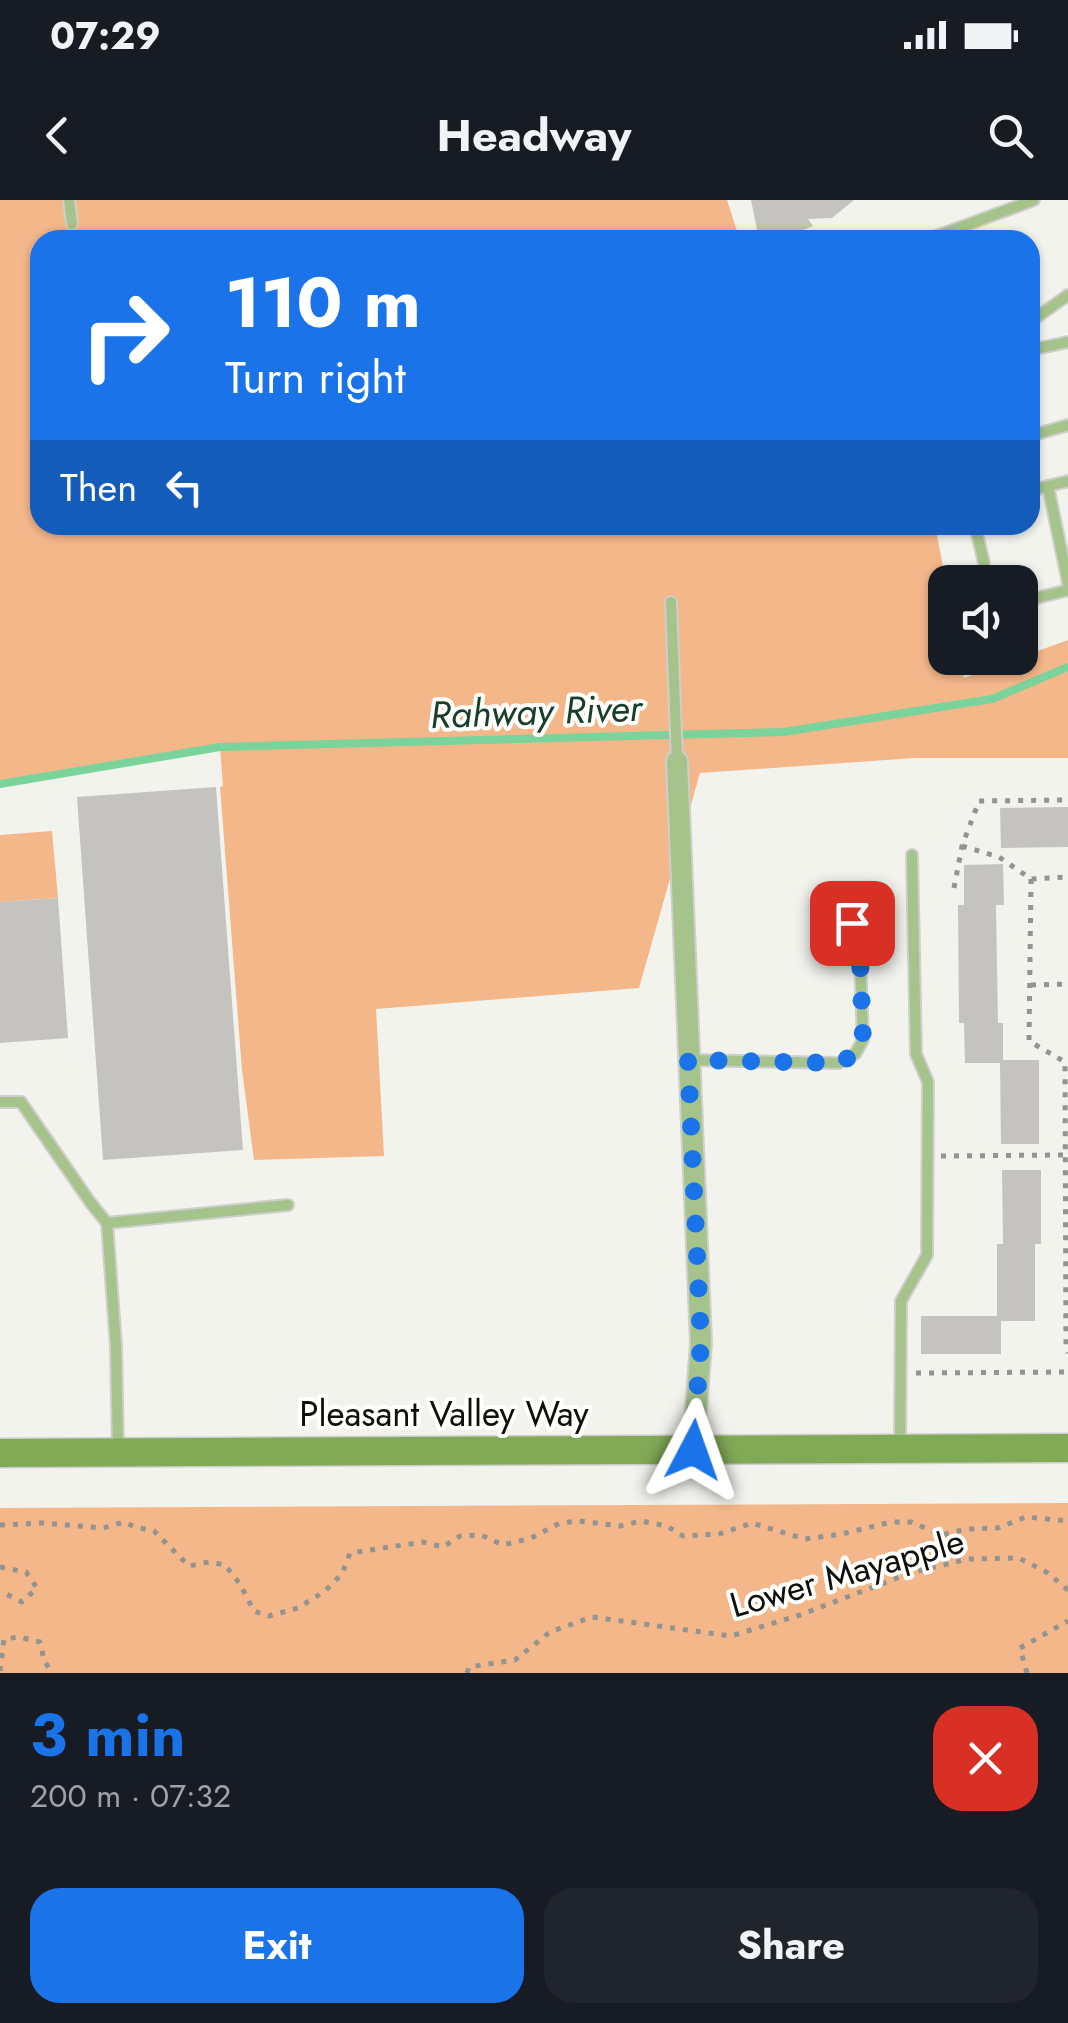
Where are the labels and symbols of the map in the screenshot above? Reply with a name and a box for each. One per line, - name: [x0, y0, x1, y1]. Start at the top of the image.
- water label: Rahway River: [429, 680, 645, 742]
- pin: [810, 881, 895, 966]
- street label: Pleasant Valley Way: [299, 1389, 589, 1439]
- position arrow: [641, 1398, 745, 1502]
- street label: Lower Mayapple: [724, 1516, 970, 1630]

